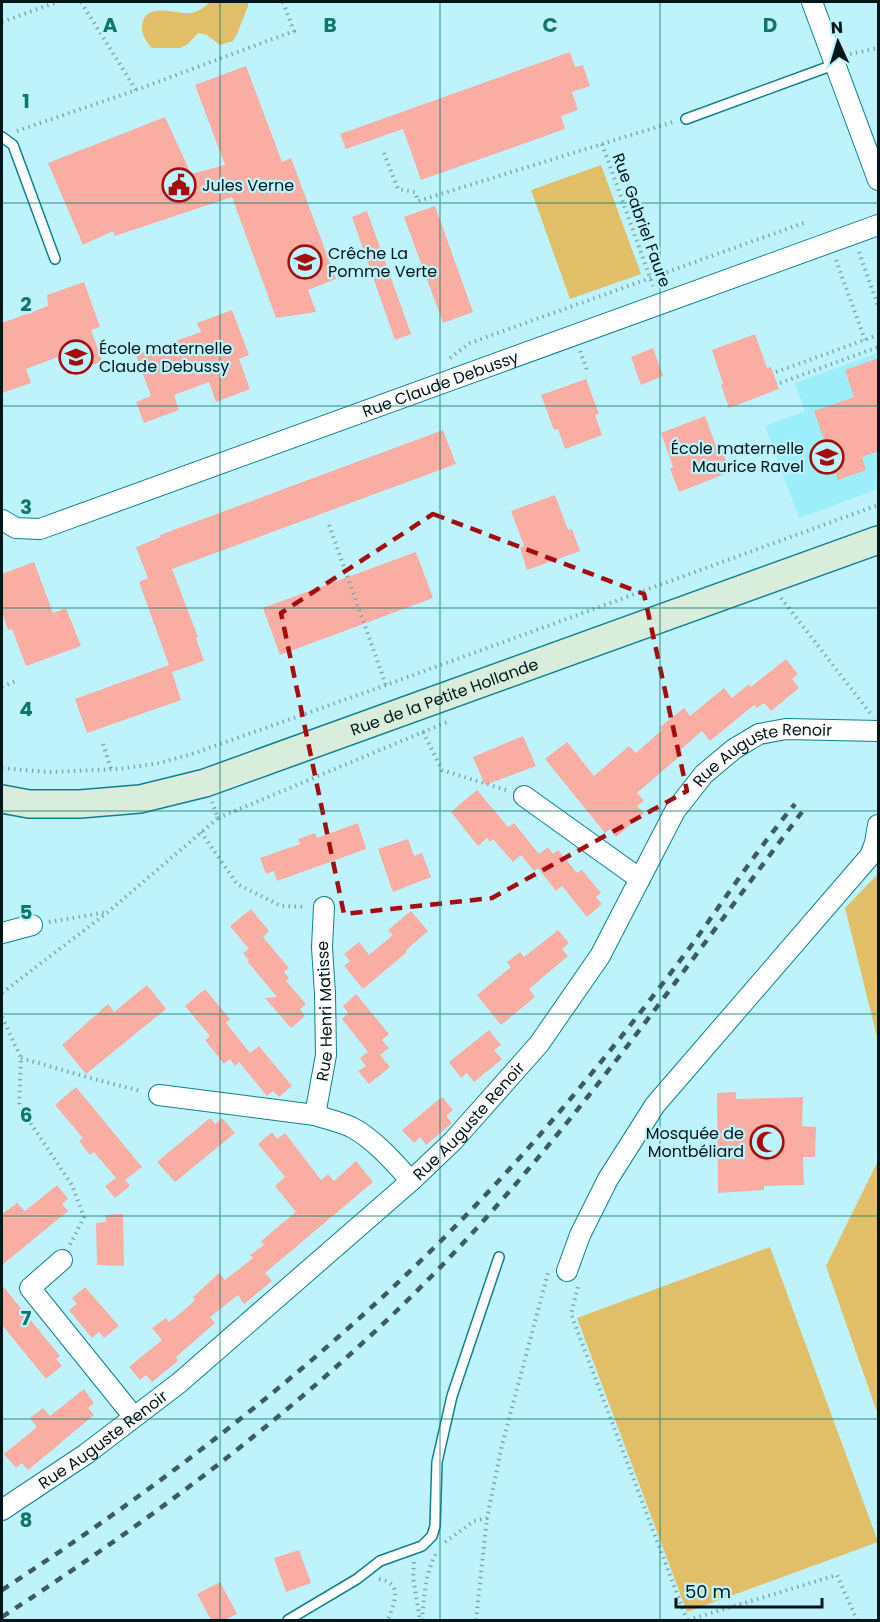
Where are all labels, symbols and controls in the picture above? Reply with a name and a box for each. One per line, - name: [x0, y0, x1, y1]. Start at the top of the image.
- text: A: [103, 11, 118, 39]
- text: B: [323, 11, 337, 39]
- text: C: [542, 11, 558, 39]
- text: D: [763, 11, 777, 39]
- north arrow: [808, 12, 868, 72]
- text: N: [830, 16, 844, 39]
- text: 1: [22, 87, 30, 115]
- street label: Rue Gabriel Faure: [607, 150, 677, 291]
- public building icon: Jules Verne: [161, 167, 197, 203]
- place label: Jules Verne: [202, 174, 294, 197]
- place label: Crêche La Pomme Verte: [328, 242, 437, 283]
- school or university icon: Crêche La Pomme Verte: [287, 244, 323, 280]
- text: 2: [20, 290, 32, 318]
- place label: École maternelle Claude Debussy: [99, 337, 232, 378]
- school or university icon: École maternelle Claude Debussy: [58, 339, 94, 375]
- street label: Rue Claude Debussy: [359, 345, 522, 423]
- place label: École maternelle Maurice Ravel: [671, 437, 804, 478]
- school or university icon: École maternelle Maurice Ravel: [809, 439, 845, 475]
- text: 3: [20, 493, 32, 521]
- street label: Rue de la Petite Hollande: [347, 653, 542, 742]
- text: 4: [19, 695, 33, 723]
- street label: Rue Auguste Renoir: [687, 718, 832, 792]
- text: 5: [20, 898, 33, 926]
- street label: Rue Henri Matisse: [310, 940, 338, 1083]
- street label: Rue Auguste Renoir: [408, 1057, 530, 1186]
- text: 6: [20, 1101, 32, 1129]
- place label: Mosquée de Montbéliard: [646, 1122, 744, 1163]
- mosque icon: Mosquée de Montbéliard: [749, 1124, 785, 1160]
- text: 7: [21, 1304, 32, 1332]
- street label: Rue Auguste Renoir: [34, 1385, 172, 1495]
- text: 8: [20, 1506, 32, 1534]
- scale bar: [676, 1571, 822, 1609]
- text: 50 m: [685, 1579, 731, 1604]

